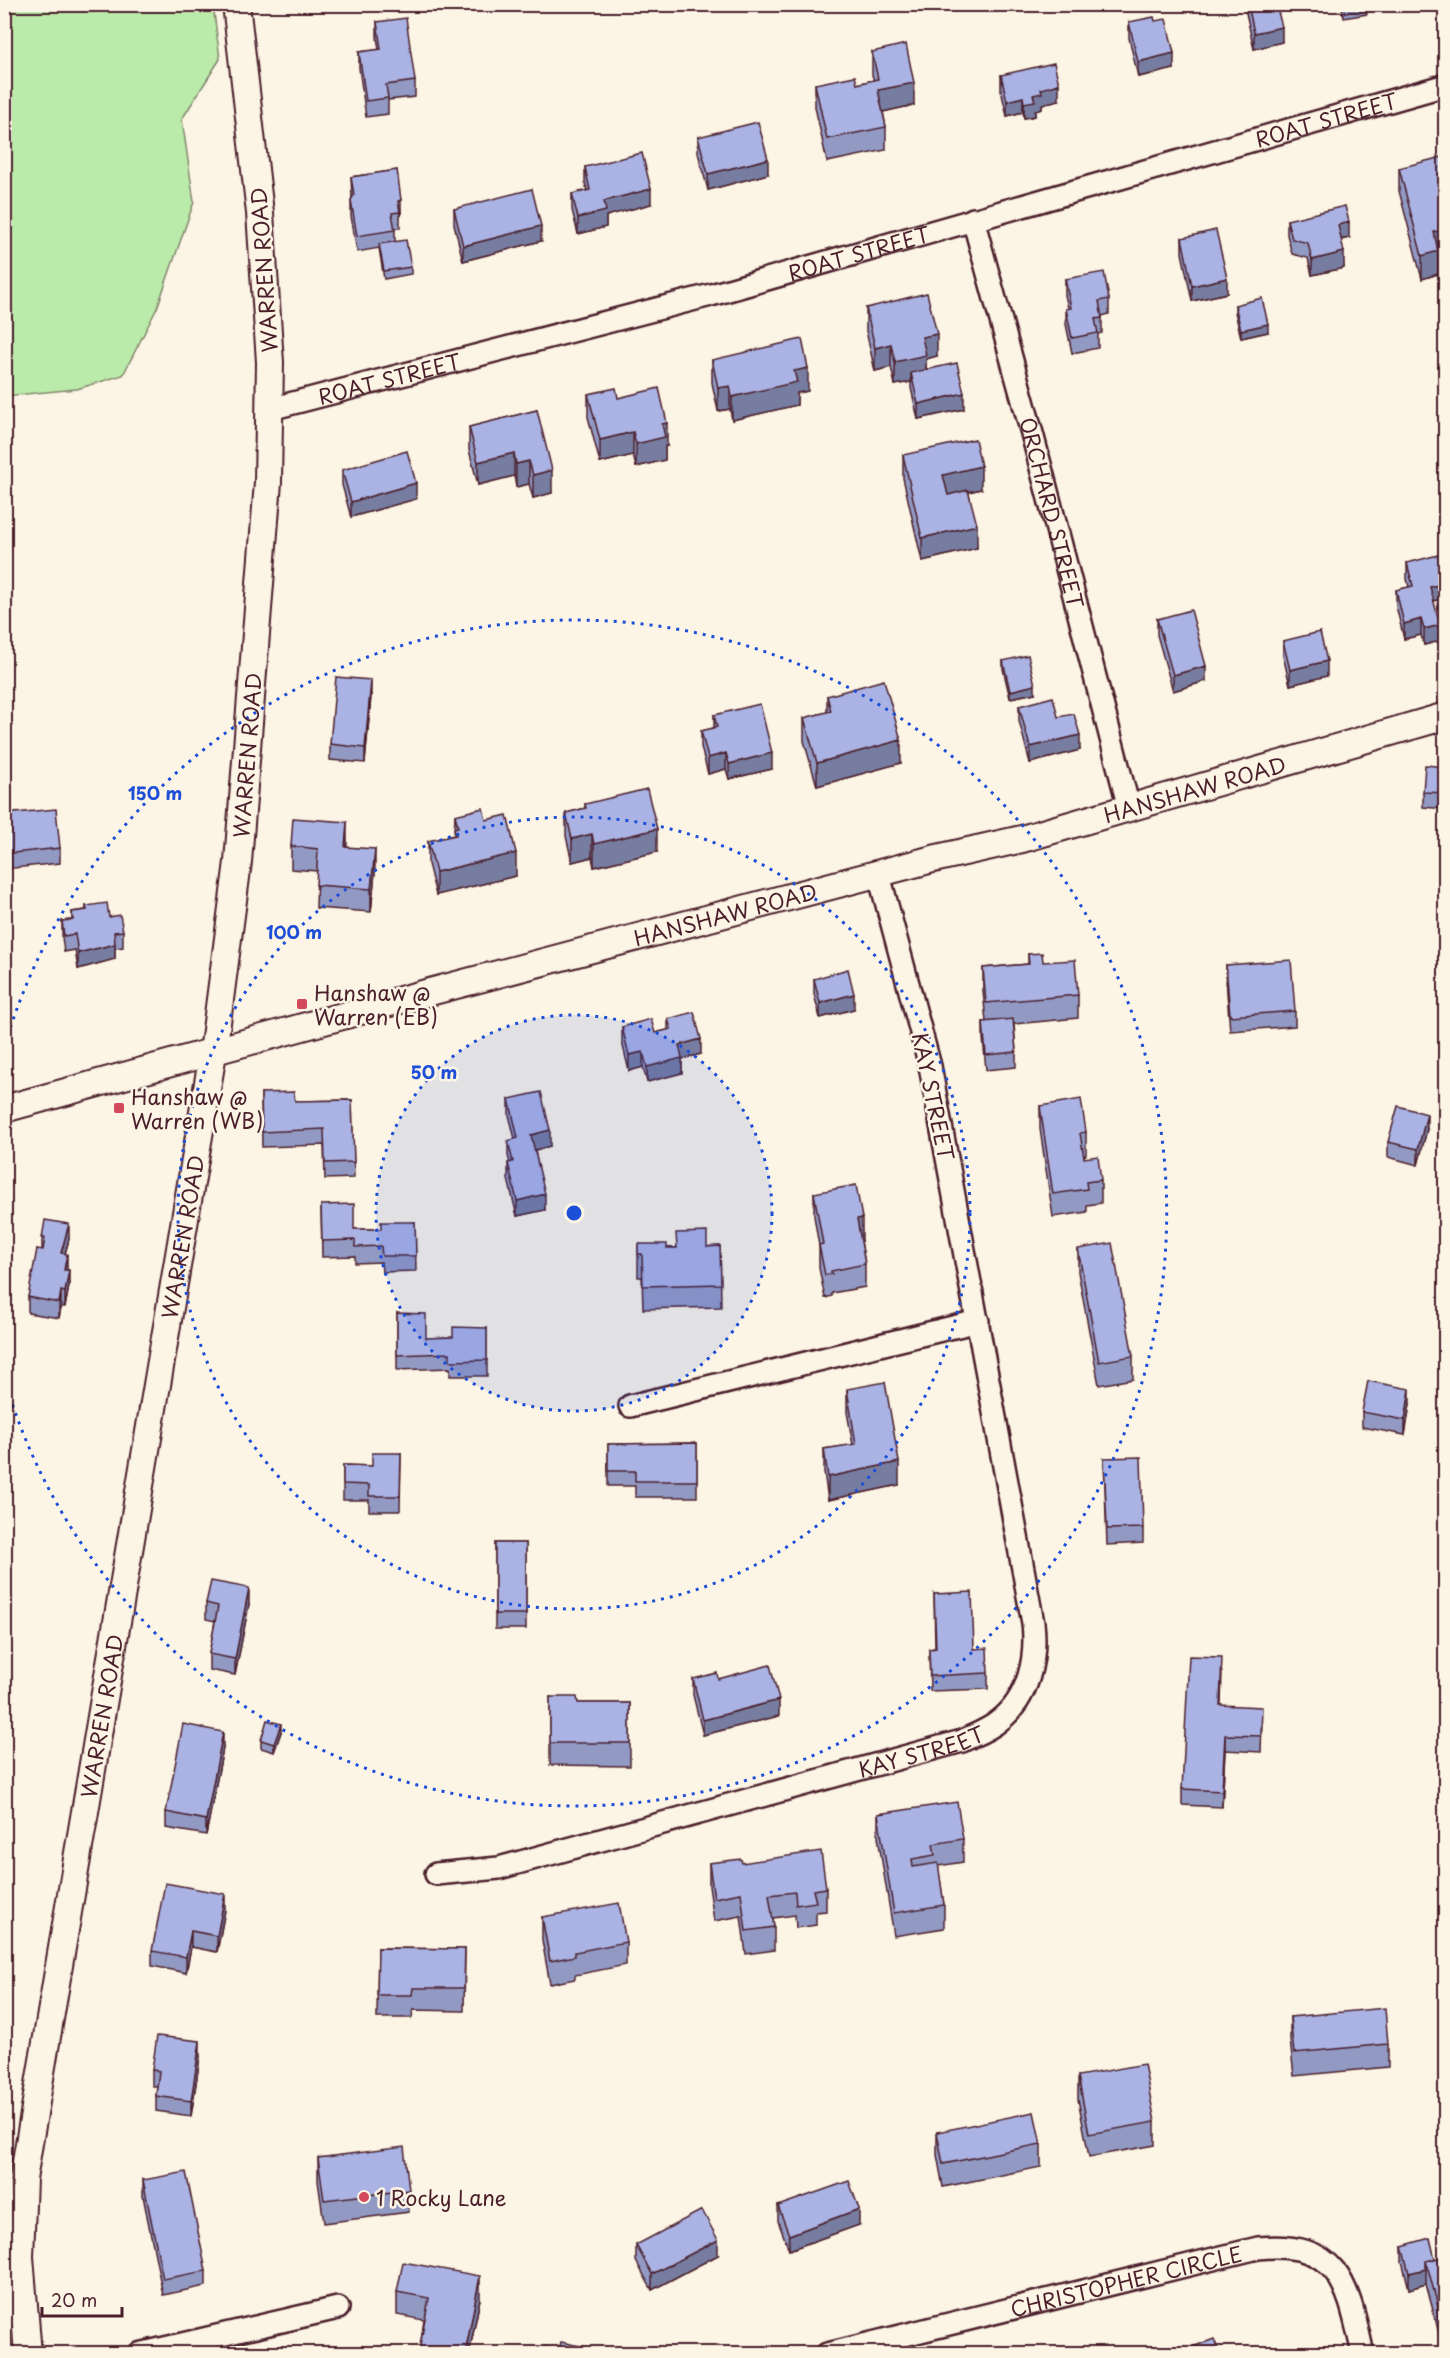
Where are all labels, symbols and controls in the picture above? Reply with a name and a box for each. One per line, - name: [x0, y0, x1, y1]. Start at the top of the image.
- street label: ROAT STREET: [1251, 84, 1401, 155]
- street label: WARREN ROAD: [241, 186, 285, 354]
- street label: ROAT STREET: [784, 217, 934, 288]
- street label: ROAT STREET: [314, 344, 465, 412]
- street label: ORCHARD STREET: [1012, 413, 1093, 612]
- street label: WARREN ROAD: [224, 672, 269, 839]
- street label: HANSHAW ROAD: [1100, 747, 1290, 831]
- text: 150 m: [128, 779, 182, 806]
- street label: HANSHAW ROAD: [630, 874, 820, 954]
- text: 100 m: [266, 918, 322, 945]
- place label: Hanshaw @ Warren (EB): [314, 976, 438, 1032]
- marker: Hanshaw @ Warren (EB): [295, 997, 309, 1011]
- street label: KAY STREET: [905, 1029, 963, 1164]
- text: 50 m: [411, 1058, 457, 1085]
- place label: Hanshaw @ Warren (WB): [131, 1080, 263, 1136]
- marker: Hanshaw @ Warren (WB): [112, 1101, 126, 1115]
- street label: WARREN ROAD: [152, 1153, 212, 1321]
- centre of rings: [564, 1203, 584, 1223]
- street label: WARREN ROAD: [72, 1632, 131, 1800]
- street label: KAY STREET: [854, 1717, 990, 1785]
- place label: 1 Rocky Lane: [376, 2181, 507, 2213]
- marker: 1 Rocky Lane: [357, 2190, 371, 2204]
- street label: CHRISTOPHER CIRCLE: [1007, 2236, 1245, 2324]
- scale bar: [42, 2280, 122, 2318]
- text: 20 m: [51, 2286, 97, 2313]

